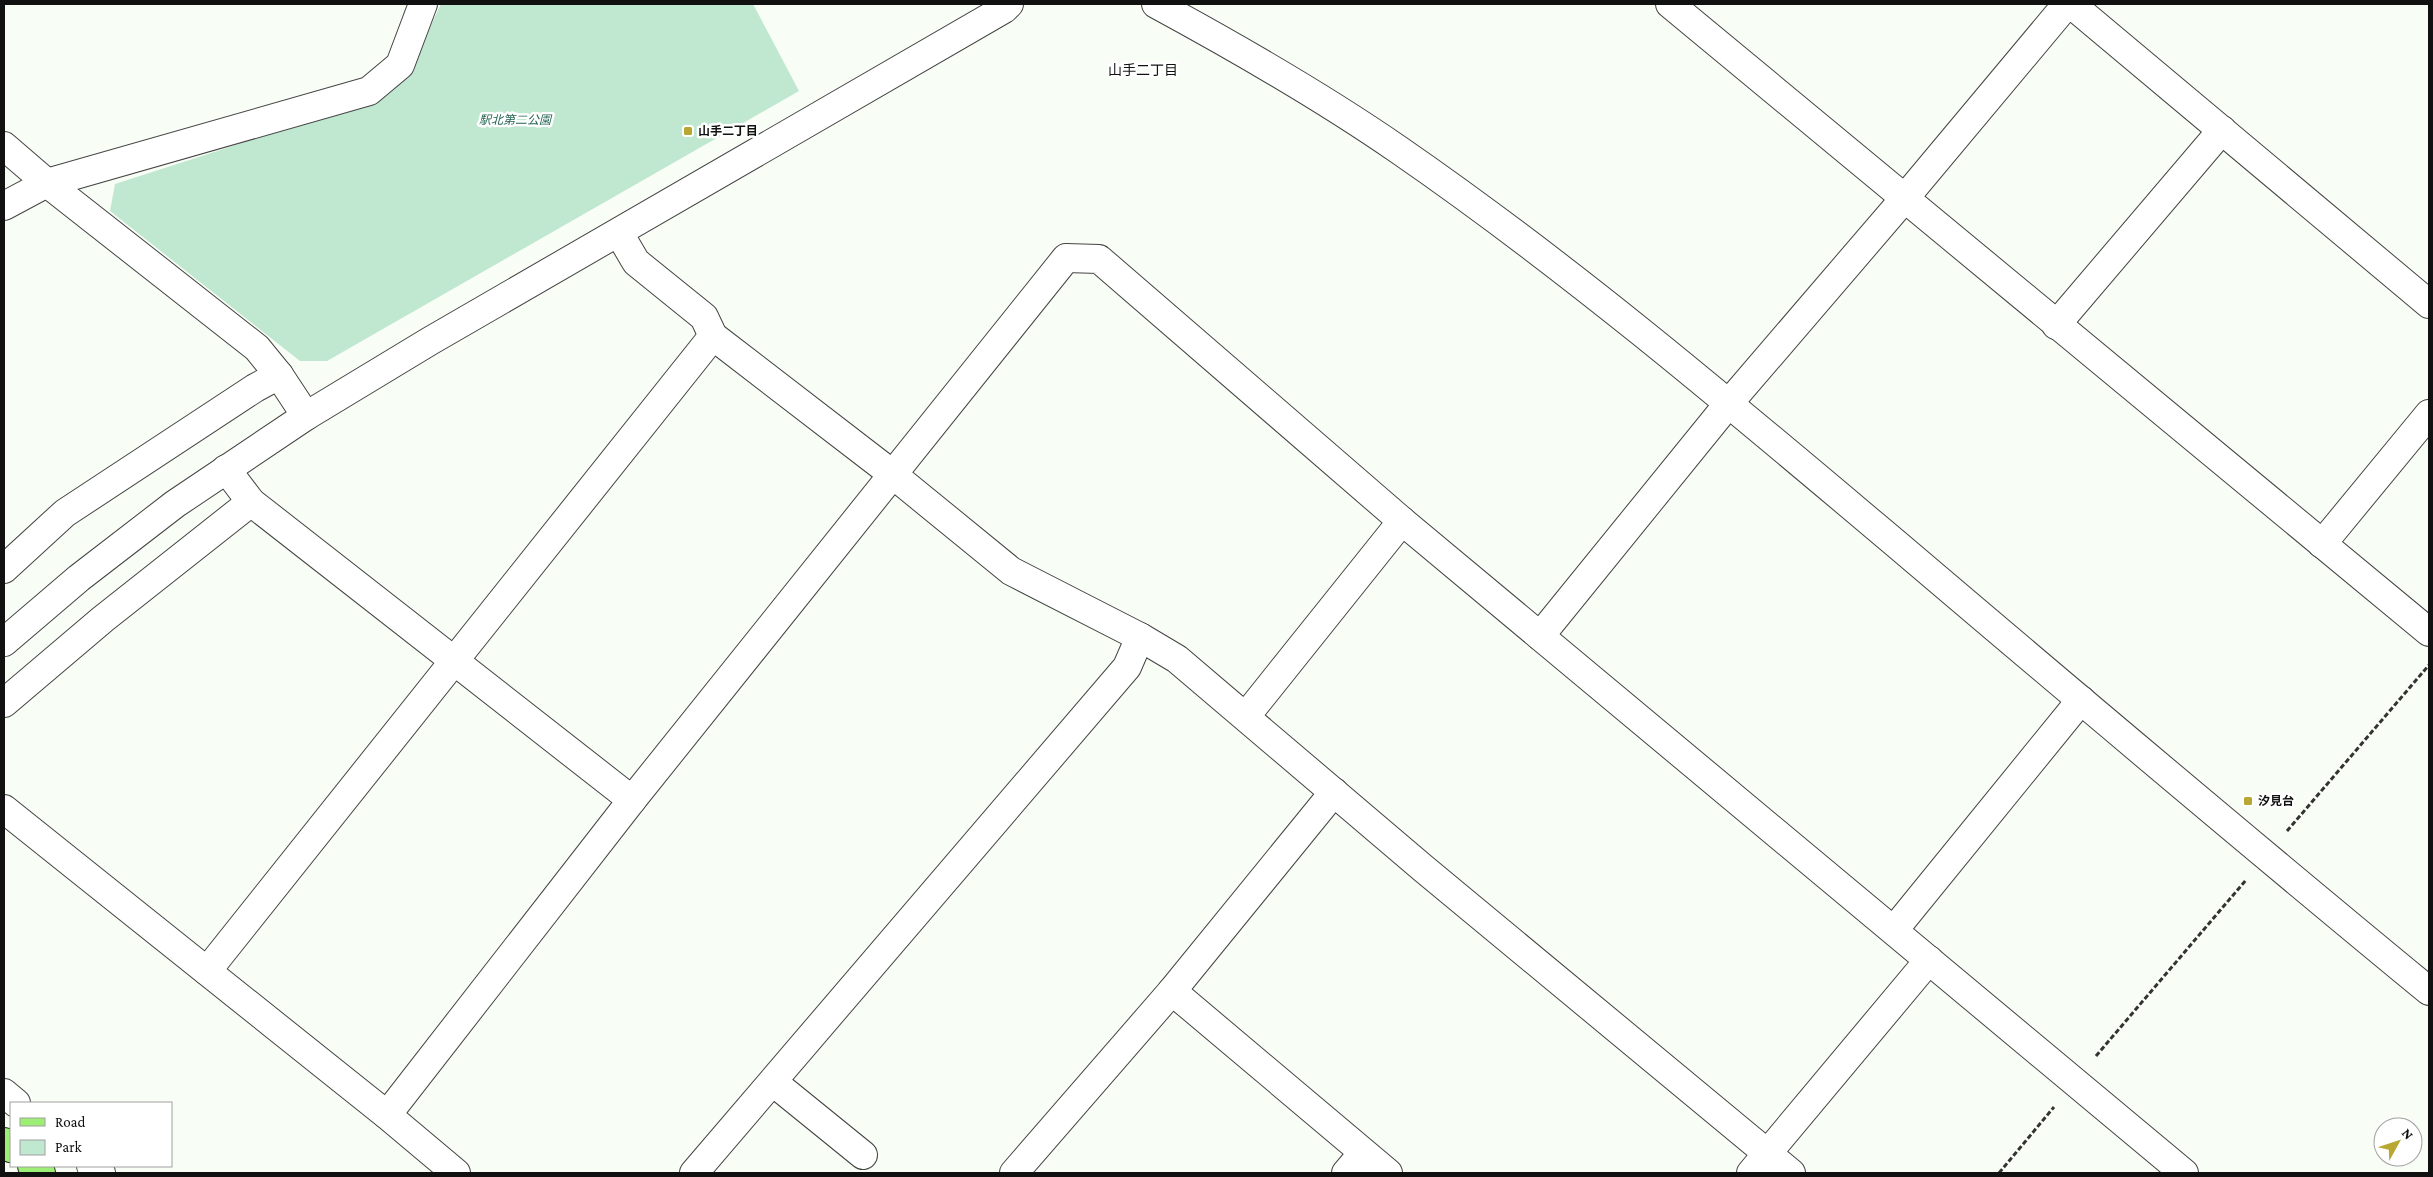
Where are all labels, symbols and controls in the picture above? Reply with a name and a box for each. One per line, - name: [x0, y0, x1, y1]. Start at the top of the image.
- district label: 山手二丁目: [1108, 62, 1178, 78]
- park label: 駅北第二公園: [479, 113, 553, 127]
- place label: 山手二丁目: [698, 124, 758, 138]
- marker: 山手二丁目: [682, 125, 694, 137]
- place label: 汐見台: [2258, 794, 2294, 808]
- marker: 汐見台: [2242, 795, 2254, 807]
- legend: [10, 1102, 172, 1167]
- text: Road: [55, 1114, 86, 1130]
- north arrow: [2373, 1117, 2423, 1167]
- text: N: [2399, 1125, 2417, 1143]
- text: Park: [55, 1139, 82, 1155]

